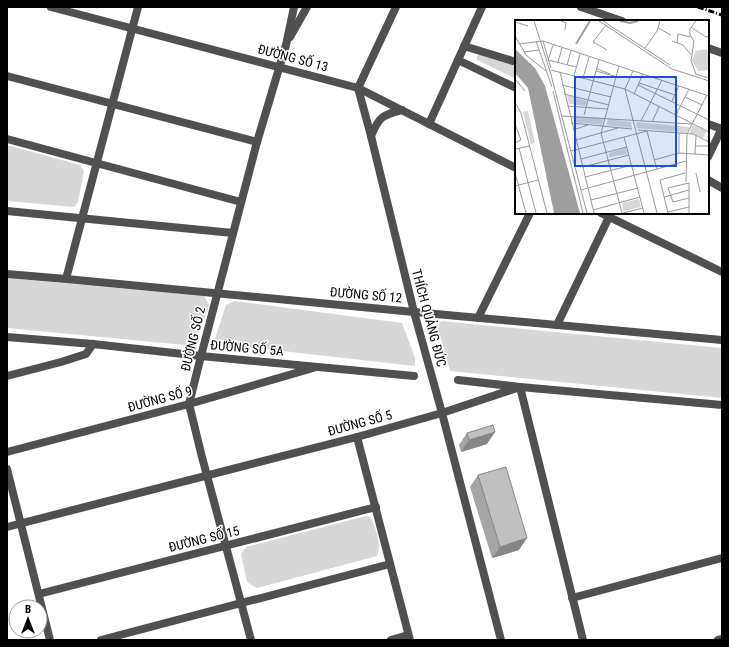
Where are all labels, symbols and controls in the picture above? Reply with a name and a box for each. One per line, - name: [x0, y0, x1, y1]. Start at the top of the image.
- inset map: [515, 20, 709, 214]
- street label: ĐƯỜNG SỐ 13: [256, 40, 330, 75]
- street label: THÍCH QUẢNG ĐỨC: [409, 267, 450, 369]
- street label: ĐƯỜNG SỐ 12: [329, 283, 403, 306]
- street label: ĐƯỜNG SỐ 2: [177, 305, 208, 373]
- street label: ĐƯỜNG SỐ 5A: [210, 336, 285, 359]
- street label: ĐƯỜNG SỐ 9: [126, 382, 194, 415]
- street label: ĐƯỜNG SỐ 5: [326, 406, 394, 439]
- street label: ĐƯỜNG SỐ 15: [167, 522, 241, 555]
- north arrow: [8, 599, 48, 639]
- text: B: [25, 603, 31, 616]

